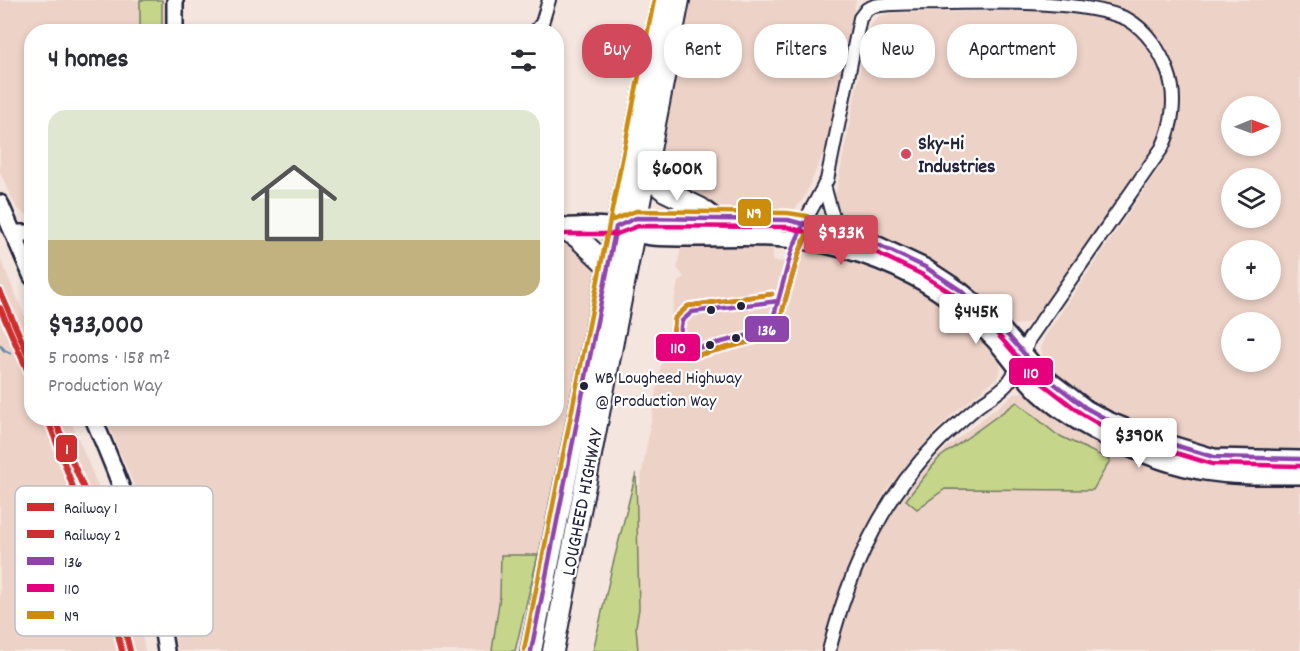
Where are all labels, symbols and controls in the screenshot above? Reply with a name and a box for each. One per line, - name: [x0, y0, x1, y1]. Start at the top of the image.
- chip: Buy: [582, 24, 652, 78]
- chip: Rent: [664, 24, 742, 78]
- chip: Filters: [754, 24, 848, 78]
- chip: New: [860, 24, 935, 78]
- chip: Apartment: [947, 24, 1077, 78]
- text: 4 homes: [48, 42, 128, 79]
- icon: filters: [507, 44, 540, 77]
- north arrow: [1221, 96, 1281, 156]
- map controls: [1221, 96, 1281, 372]
- place label: Sky-Hi Industries: [918, 131, 996, 182]
- marker: Sky-Hi Industries: [899, 147, 913, 161]
- icon: home: [240, 149, 348, 257]
- pin: $600K: [635, 151, 719, 202]
- text: $600K: [652, 156, 702, 184]
- button: layers: [1221, 168, 1281, 228]
- line badge: N9: [737, 198, 772, 227]
- text: N9: [746, 203, 762, 226]
- pin: $933K: [799, 215, 883, 266]
- text: $933K: [818, 220, 864, 248]
- button: +: [1221, 240, 1281, 300]
- pin: $445K: [934, 294, 1018, 345]
- text: $445K: [953, 299, 999, 327]
- unlabelled marker: [735, 300, 747, 312]
- unlabelled marker: [705, 304, 717, 316]
- text: $933,000: [48, 308, 144, 345]
- button: −: [1221, 312, 1281, 372]
- line badge: 136: [744, 315, 790, 343]
- text: 136: [758, 320, 776, 343]
- unlabelled marker: [730, 332, 742, 344]
- line badge: 110: [655, 333, 701, 362]
- text: 110: [670, 338, 686, 361]
- unlabelled marker: [704, 339, 716, 351]
- text: 5 rooms · 158 m²: [48, 345, 170, 373]
- line badge: 110: [1008, 357, 1054, 386]
- text: 110: [1023, 363, 1039, 386]
- place label: WB Lougheed Highway @ Production Way: [595, 367, 742, 415]
- text: Production Way: [48, 373, 162, 401]
- marker: WB Lougheed Highway @ Production Way: [578, 380, 590, 392]
- pin: $390K: [1097, 418, 1181, 469]
- text: $390K: [1115, 423, 1163, 451]
- street label: LOUGHEED HIGHWAY: [556, 426, 612, 578]
- line badge: 1: [55, 434, 78, 463]
- text: 1: [65, 439, 69, 462]
- legend: [15, 486, 213, 636]
- text: Railway 1: [64, 498, 118, 521]
- text: Railway 2: [64, 525, 121, 548]
- text: 136: [64, 552, 83, 575]
- text: 110: [64, 579, 80, 602]
- text: N9: [64, 606, 79, 629]

